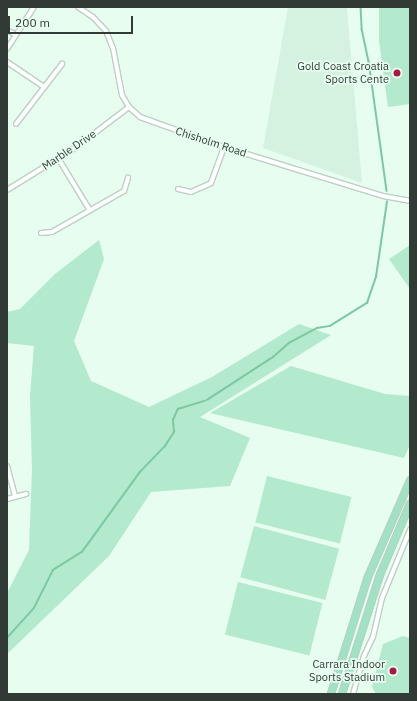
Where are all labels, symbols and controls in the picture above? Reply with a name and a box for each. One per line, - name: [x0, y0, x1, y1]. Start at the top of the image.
- scale bar: [10, 8, 135, 34]
- text: 200 m: [15, 15, 50, 30]
- place label: Gold Coast Croatia Sports Cente: [297, 60, 389, 86]
- marker: Gold Coast Croatia Sports Cente: [392, 68, 402, 78]
- street label: Chisholm Road: [174, 124, 248, 160]
- street label: Marble Drive: [39, 127, 99, 173]
- place label: Carrara Indoor Sports Stadium: [309, 658, 385, 684]
- marker: Carrara Indoor Sports Stadium: [388, 666, 398, 676]

